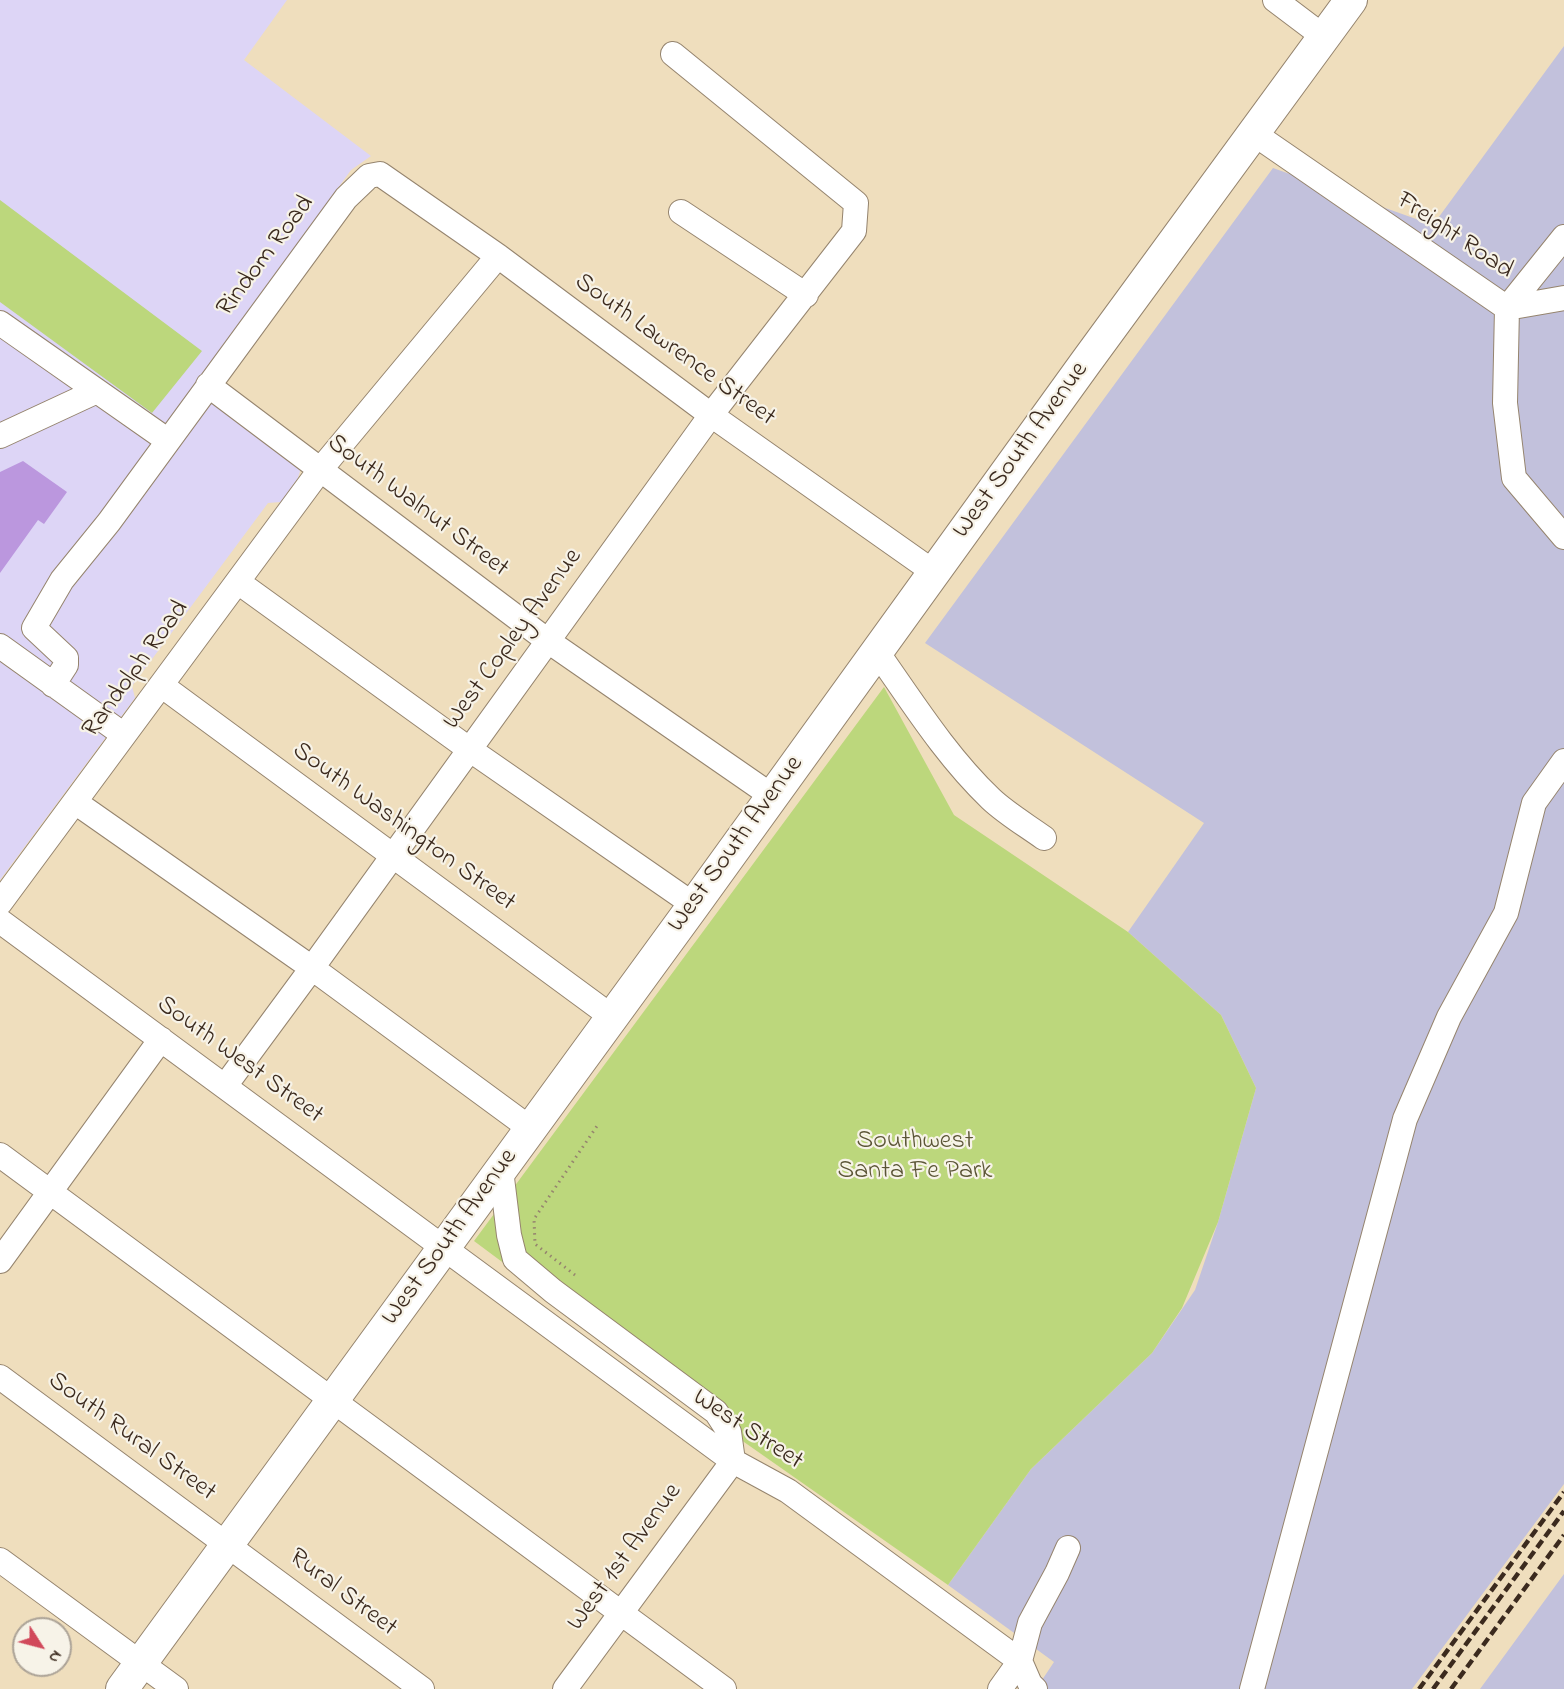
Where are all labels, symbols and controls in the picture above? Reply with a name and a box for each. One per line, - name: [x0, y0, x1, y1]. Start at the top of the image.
- street label: Freight Road: [1390, 187, 1518, 287]
- street label: Rindom Road: [211, 190, 323, 324]
- street label: South Lawrence Street: [567, 268, 781, 434]
- street label: West South Avenue: [947, 357, 1097, 545]
- street label: South Walnut Street: [320, 428, 514, 586]
- street label: West Copley Avenue: [438, 543, 590, 737]
- street label: Randolph Road: [77, 595, 197, 745]
- street label: South Washington Street: [285, 736, 521, 920]
- street label: West South Avenue: [662, 751, 812, 939]
- street label: South West Street: [150, 990, 328, 1132]
- park label: Southwest Santa Fe Park: [838, 1127, 992, 1188]
- street label: West South Avenue: [376, 1144, 526, 1332]
- street label: South Rural Street: [41, 1367, 221, 1509]
- street label: West Street: [686, 1384, 808, 1478]
- street label: West 1st Avenue: [562, 1478, 690, 1638]
- street label: Rural Street: [282, 1543, 402, 1645]
- north arrow: [12, 1617, 72, 1677]
- text: N: [42, 1645, 68, 1668]

